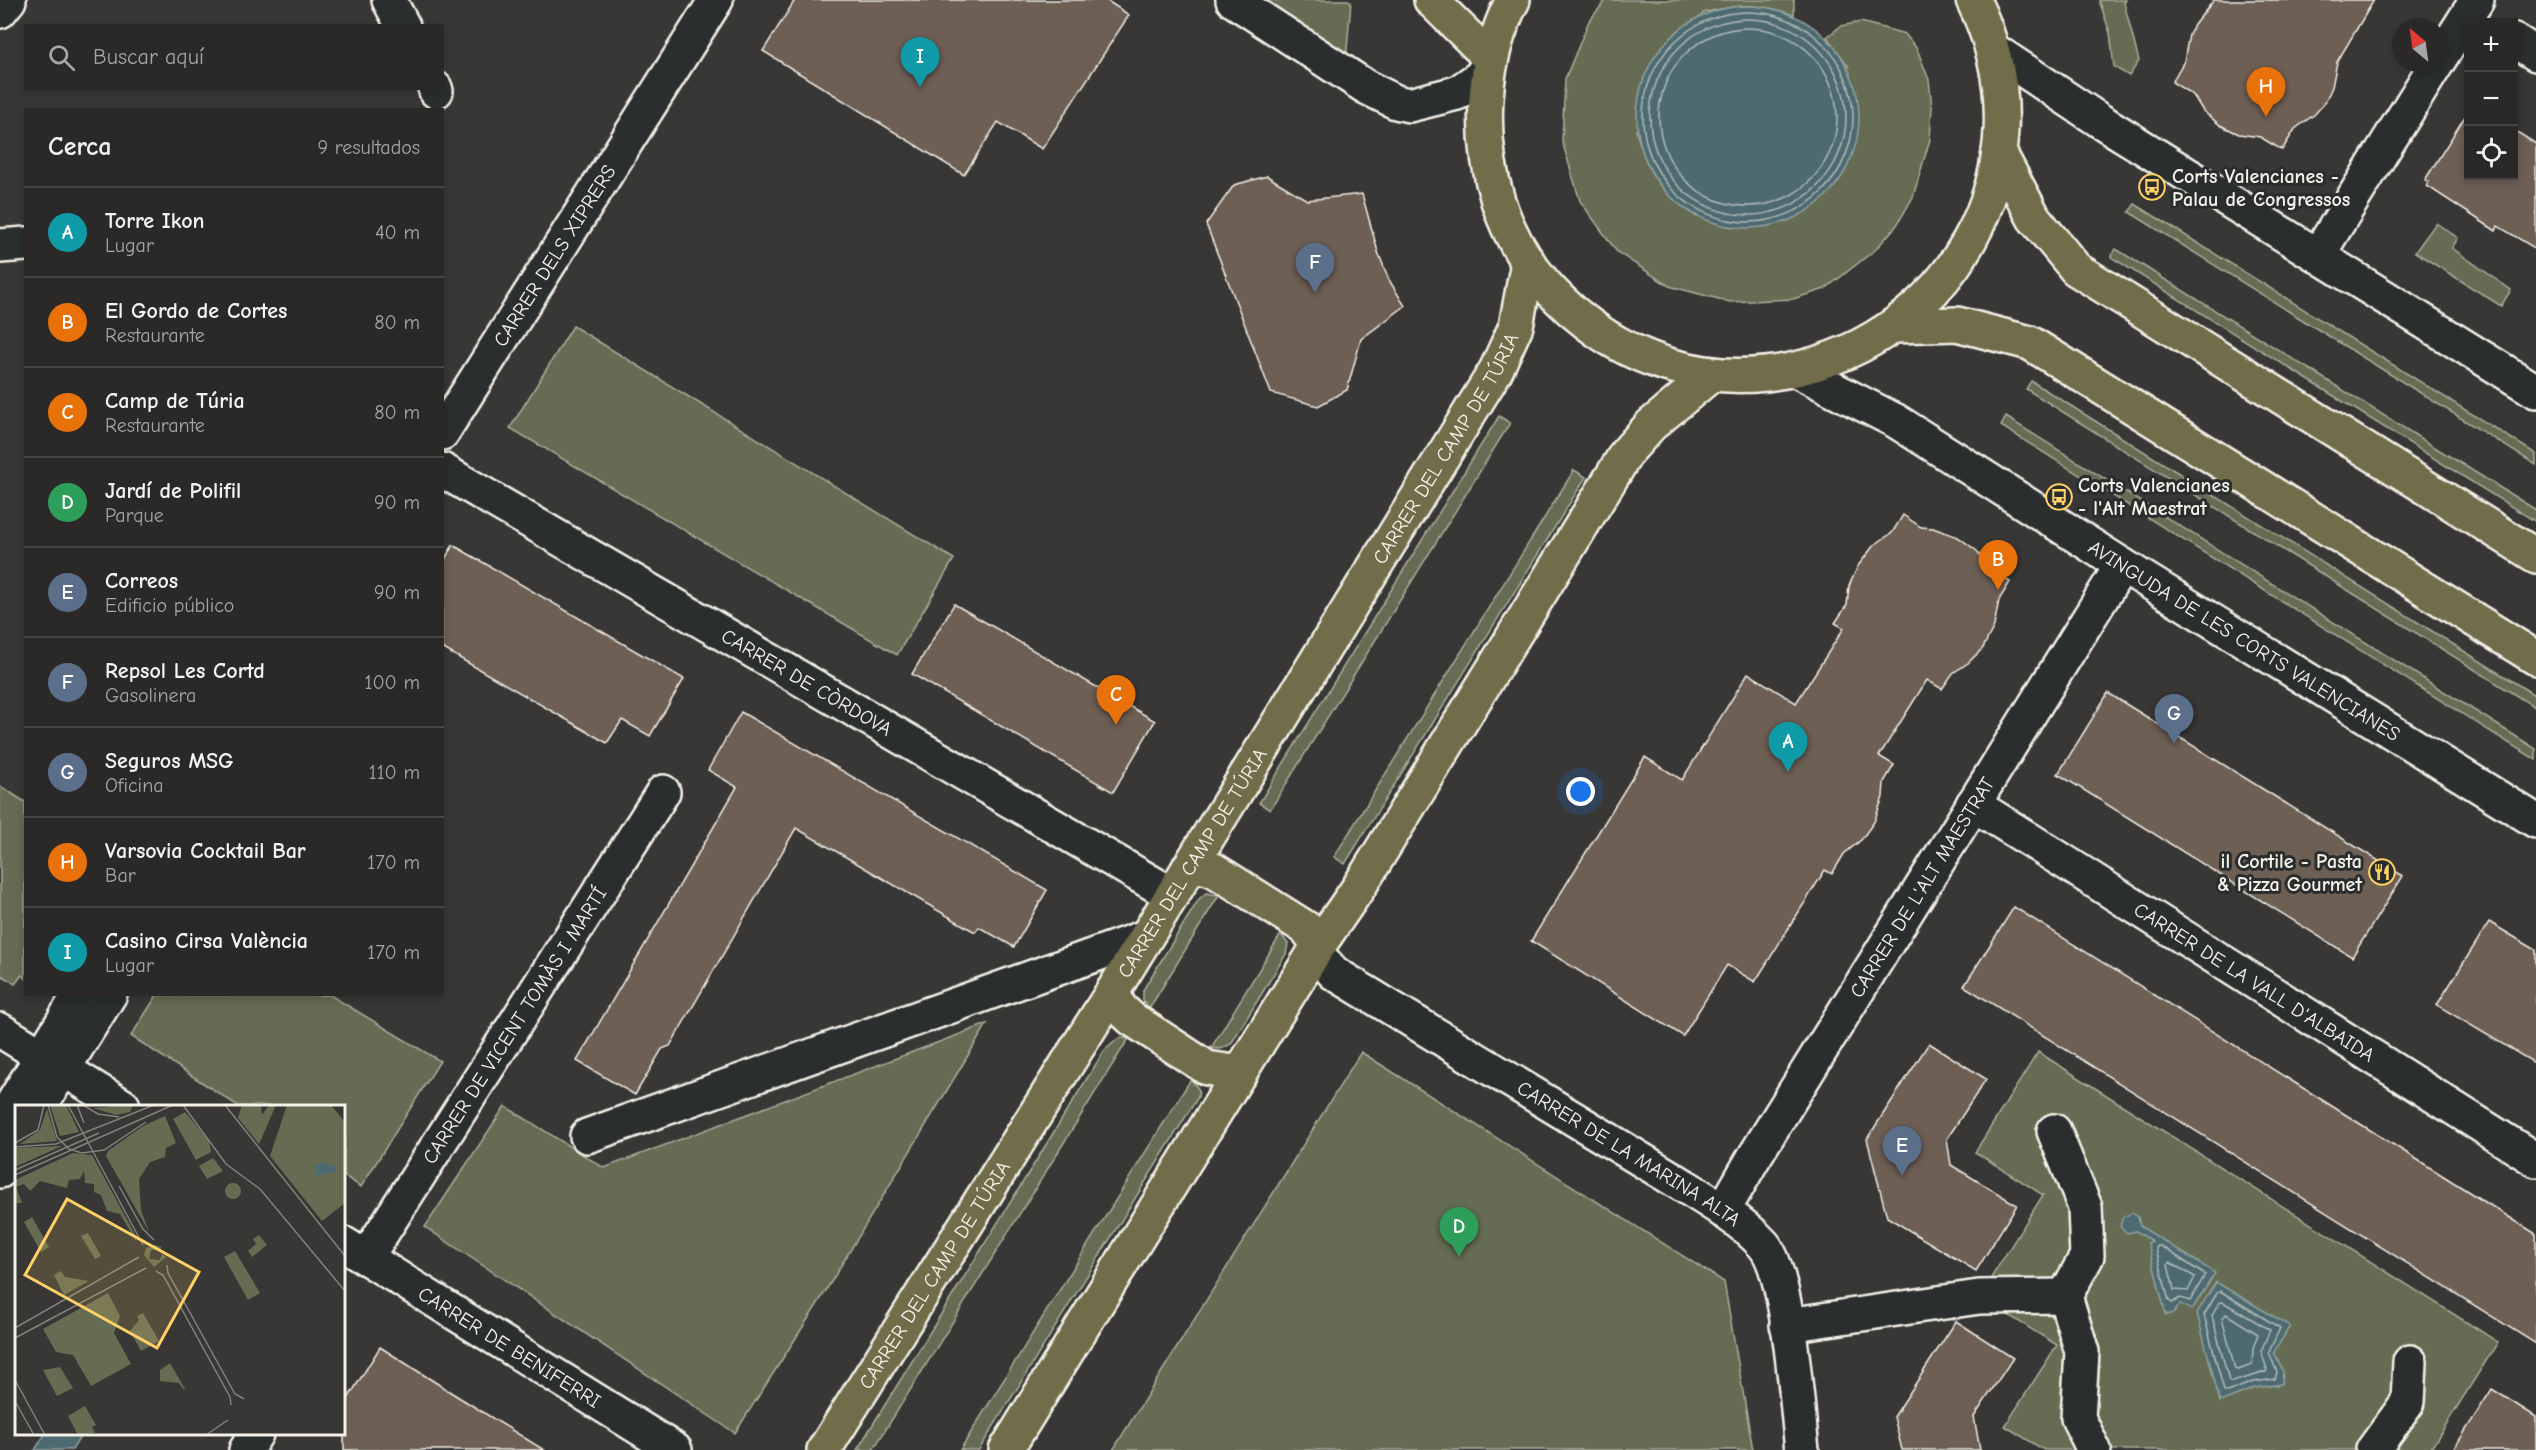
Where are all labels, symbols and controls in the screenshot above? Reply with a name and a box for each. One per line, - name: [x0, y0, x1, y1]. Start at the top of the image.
- north arrow: [2392, 18, 2446, 72]
- map controls: [2464, 18, 2518, 180]
- button: +: [2464, 18, 2518, 72]
- search box: [24, 24, 444, 90]
- pin: I: [900, 38, 940, 87]
- icon: search: [45, 41, 78, 74]
- text: Buscar aquí: [93, 44, 204, 70]
- pin: H: [2246, 68, 2286, 117]
- button: −: [2464, 72, 2518, 126]
- button: locate: [2464, 126, 2518, 180]
- text: Cerca: [48, 132, 112, 162]
- text: 9 resultados: [317, 136, 420, 159]
- street label: CARRER DELS XIPRERS: [488, 160, 620, 351]
- place label: Corts Valencianes - Palau de Congressos: [2172, 165, 2350, 211]
- bus stop icon: Corts Valencianes - Palau de Congressos: [2137, 172, 2167, 202]
- text: Torre Ikon: [105, 208, 204, 234]
- text: A: [62, 221, 73, 244]
- text: 40 m: [375, 221, 420, 244]
- text: Lugar: [105, 234, 154, 257]
- pin: F: [1296, 244, 1334, 293]
- text: El Gordo de Cortes: [105, 298, 287, 324]
- text: B: [61, 311, 74, 334]
- text: 80 m: [374, 311, 420, 334]
- text: Restaurante: [105, 324, 205, 347]
- street label: CARRER DEL CAMP DE TÚRIA: [1368, 329, 1523, 568]
- text: Camp de Túria: [105, 388, 245, 414]
- text: C: [61, 401, 74, 424]
- text: 80 m: [374, 401, 420, 424]
- text: Restaurante: [105, 414, 205, 437]
- place label: Corts Valencianes - l'Alt Maestrat: [2078, 474, 2230, 520]
- text: Jardí de Polifil: [105, 478, 241, 504]
- bus stop icon: Corts Valencianes - l'Alt Maestrat: [2044, 482, 2074, 512]
- text: D: [61, 491, 74, 514]
- text: 90 m: [374, 491, 420, 514]
- text: Parque: [105, 504, 164, 527]
- street label: AVINGUDA DE LES CORTS VALENCIANES: [2084, 534, 2404, 746]
- pin: B: [1978, 540, 2018, 590]
- text: Correos: [105, 568, 178, 594]
- text: E: [62, 581, 73, 604]
- text: 90 m: [374, 581, 420, 604]
- text: Edificio público: [105, 594, 234, 617]
- street label: CARRER DE CÒRDOVA: [718, 624, 896, 741]
- text: Repsol Les Cortd: [105, 658, 265, 684]
- text: F: [62, 671, 73, 694]
- text: 100 m: [365, 671, 420, 694]
- pin: C: [1096, 676, 1136, 725]
- text: Gasolinera: [105, 684, 196, 707]
- pin: G: [2154, 694, 2194, 744]
- pin: A: [1768, 722, 1808, 772]
- street label: CARRER DEL CAMP DE TÚRIA: [1113, 744, 1272, 982]
- text: Seguros MSG: [105, 748, 234, 774]
- text: G: [60, 761, 75, 784]
- text: 110 m: [369, 761, 420, 784]
- street label: CARRER DE L'ALT MAESTRAT: [1845, 772, 1999, 1002]
- text: Oficina: [105, 774, 164, 797]
- your location: [1566, 777, 1595, 806]
- text: Varsovia Cocktail Bar: [105, 838, 306, 864]
- place label: il Cortile - Pasta & Pizza Gourmet: [2217, 850, 2362, 896]
- text: H: [60, 851, 75, 874]
- text: 170 m: [367, 851, 420, 874]
- restaurant icon: il Cortile - Pasta & Pizza Gourmet: [2367, 857, 2397, 887]
- text: Bar: [105, 864, 136, 887]
- street label: CARRER DE VICENT TOMÀS I MARTÍ: [418, 882, 611, 1168]
- street label: CARRER DE LA VALL D'ALBAIDA: [2130, 897, 2379, 1067]
- text: Casino Cirsa València: [105, 928, 308, 954]
- text: I: [63, 941, 72, 964]
- text: 170 m: [367, 941, 420, 964]
- text: Lugar: [105, 954, 154, 977]
- street label: CARRER DE LA MARINA ALTA: [1513, 1076, 1745, 1231]
- inset map: [15, 1105, 345, 1435]
- pin: E: [1882, 1126, 1922, 1176]
- street label: CARRER DEL CAMP DE TÚRIA: [854, 1156, 1015, 1393]
- pin: D: [1440, 1208, 1478, 1257]
- street label: CARRER DE BENIFERRI: [414, 1282, 605, 1413]

